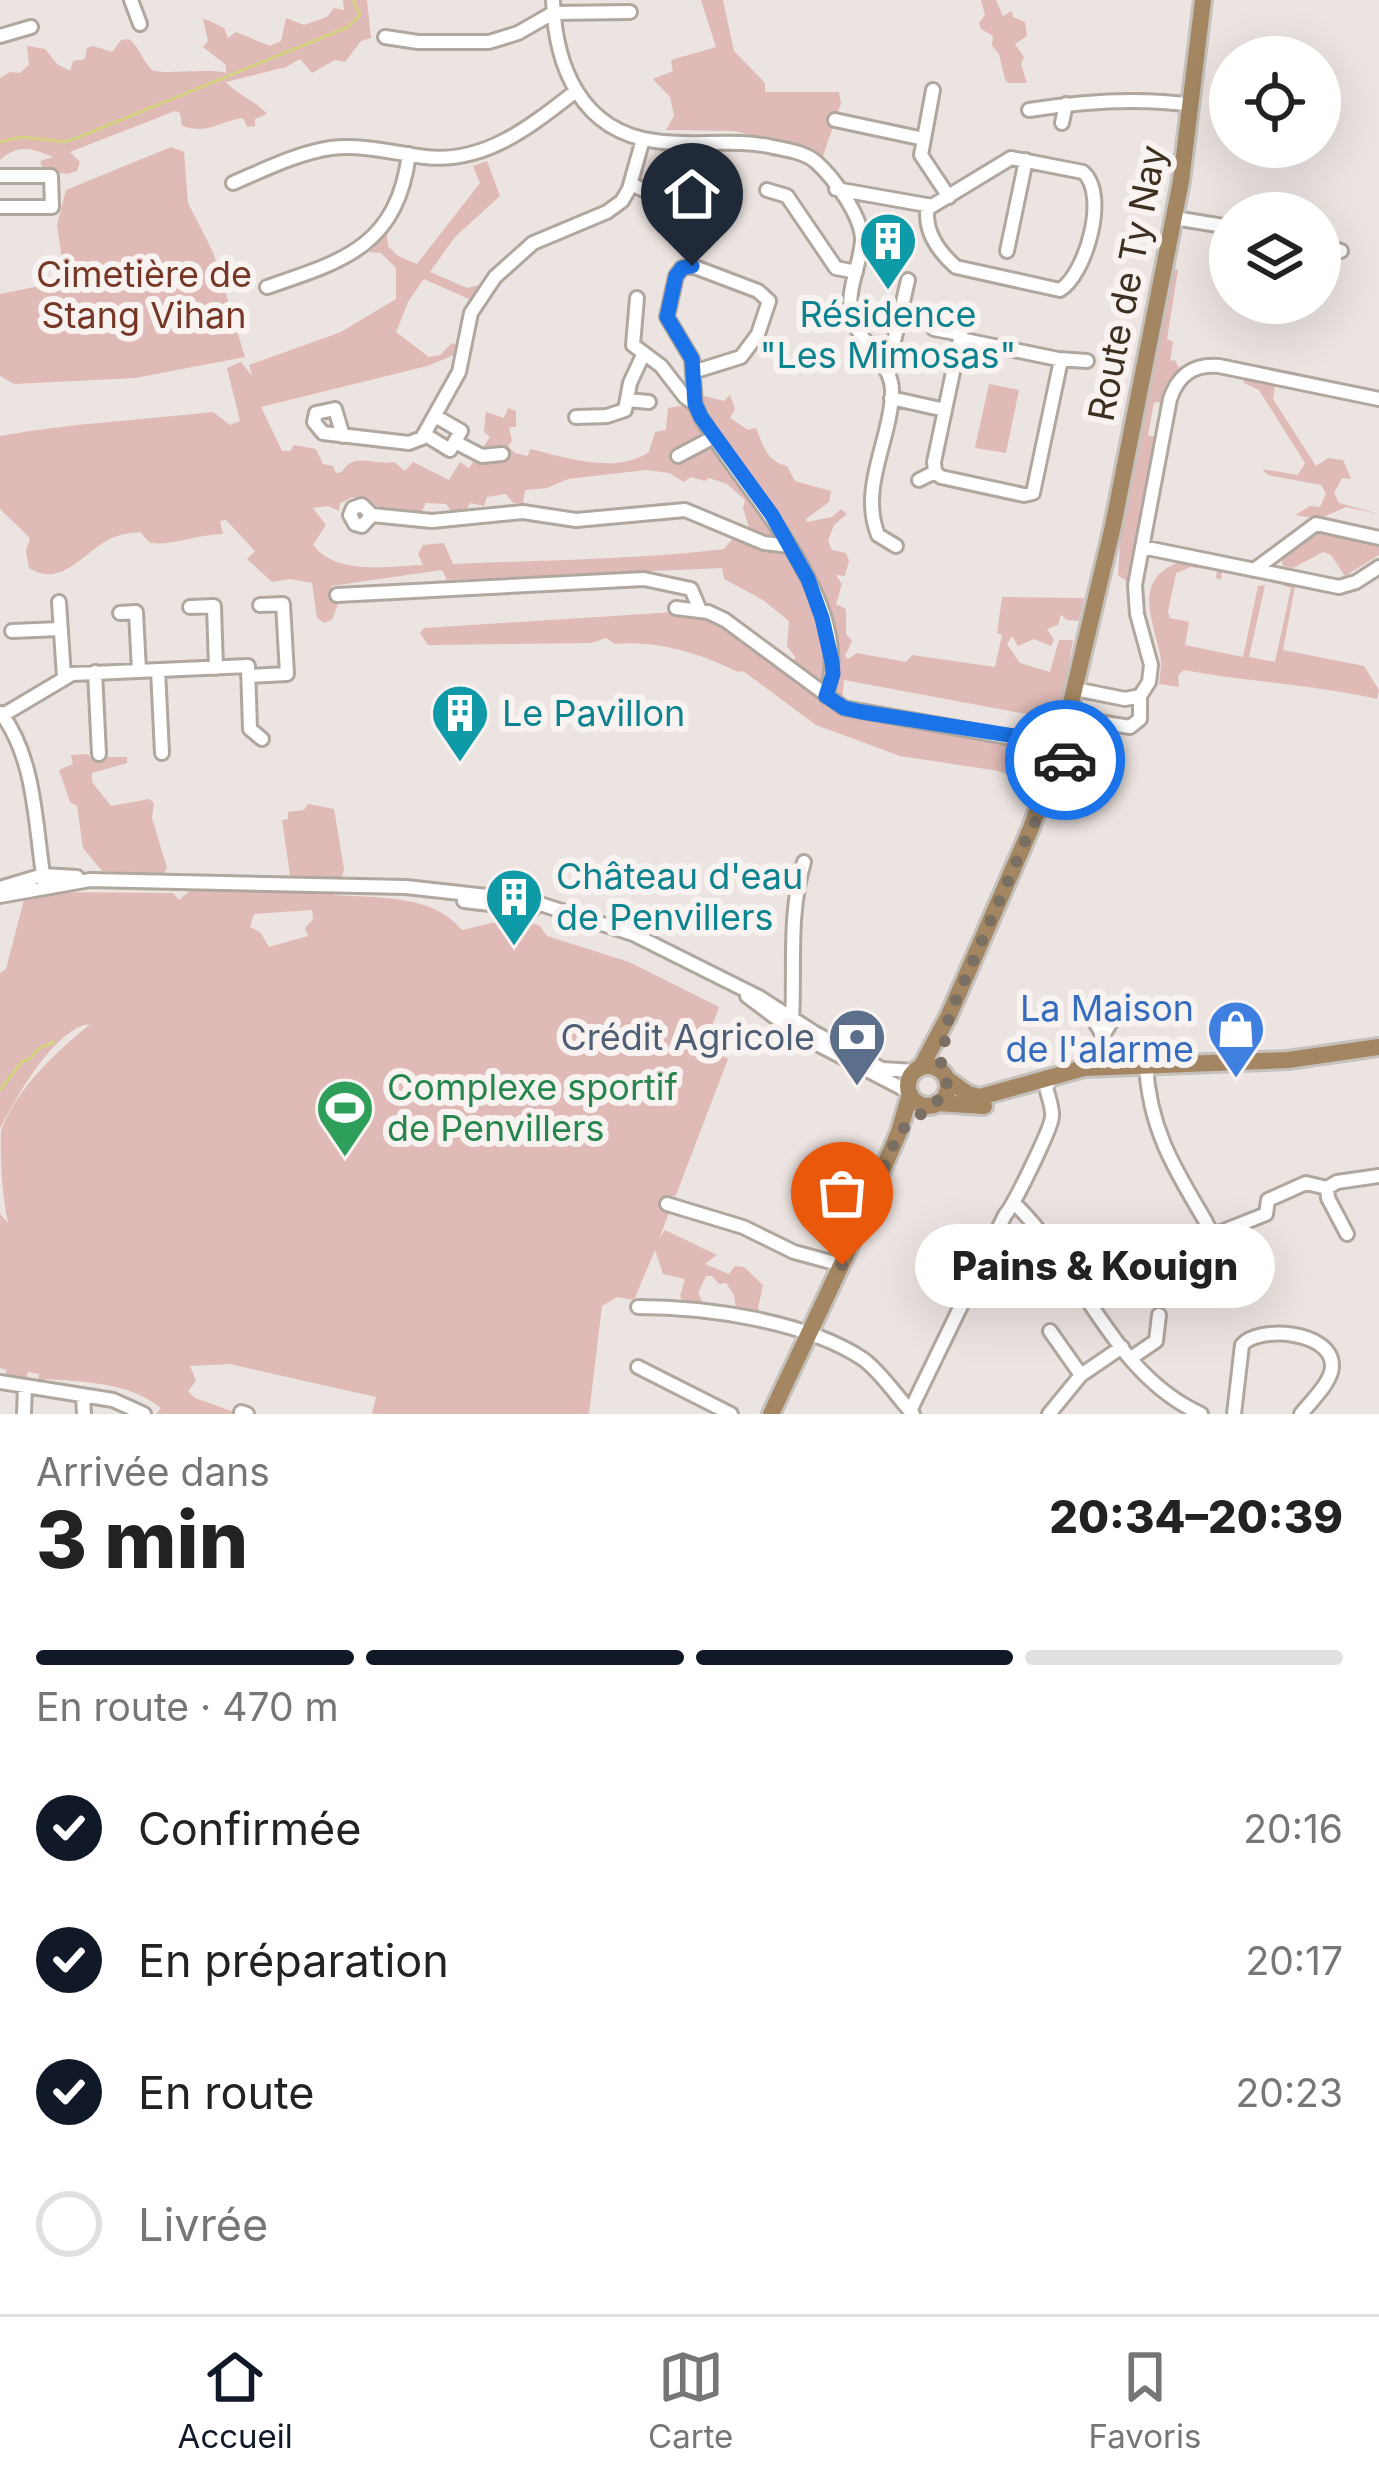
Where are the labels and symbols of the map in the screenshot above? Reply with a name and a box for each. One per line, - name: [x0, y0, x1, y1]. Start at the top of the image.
- street label: Route de Ty Nay: [1079, 142, 1175, 424]
- pin: [641, 143, 743, 266]
- building icon: Résidence "Les Mimosas": [857, 210, 919, 292]
- park label: Cimetière de Stang Vihan: [36, 252, 252, 337]
- place label: Résidence "Les Mimosas": [760, 292, 1016, 377]
- building icon: Le Pavillon: [429, 682, 491, 764]
- place label: Le Pavillon: [502, 691, 685, 735]
- courier: [1005, 700, 1125, 820]
- place label: Château d'eau de Penvillers: [556, 854, 803, 939]
- building icon: Château d'eau de Penvillers: [483, 866, 545, 948]
- place label: La Maison de l'alarme: [1006, 986, 1194, 1071]
- shop icon: La Maison de l'alarme: [1205, 998, 1267, 1080]
- bank icon: Crédit Agricole: [826, 1006, 888, 1088]
- place label: Crédit Agricole: [560, 1015, 815, 1059]
- place label: Complexe sportif de Penvillers: [387, 1065, 678, 1150]
- sports icon: Complexe sportif de Penvillers: [314, 1077, 376, 1159]
- pin: [791, 1142, 893, 1265]
- callout: Pains & Kouign: [914, 1223, 1274, 1307]

